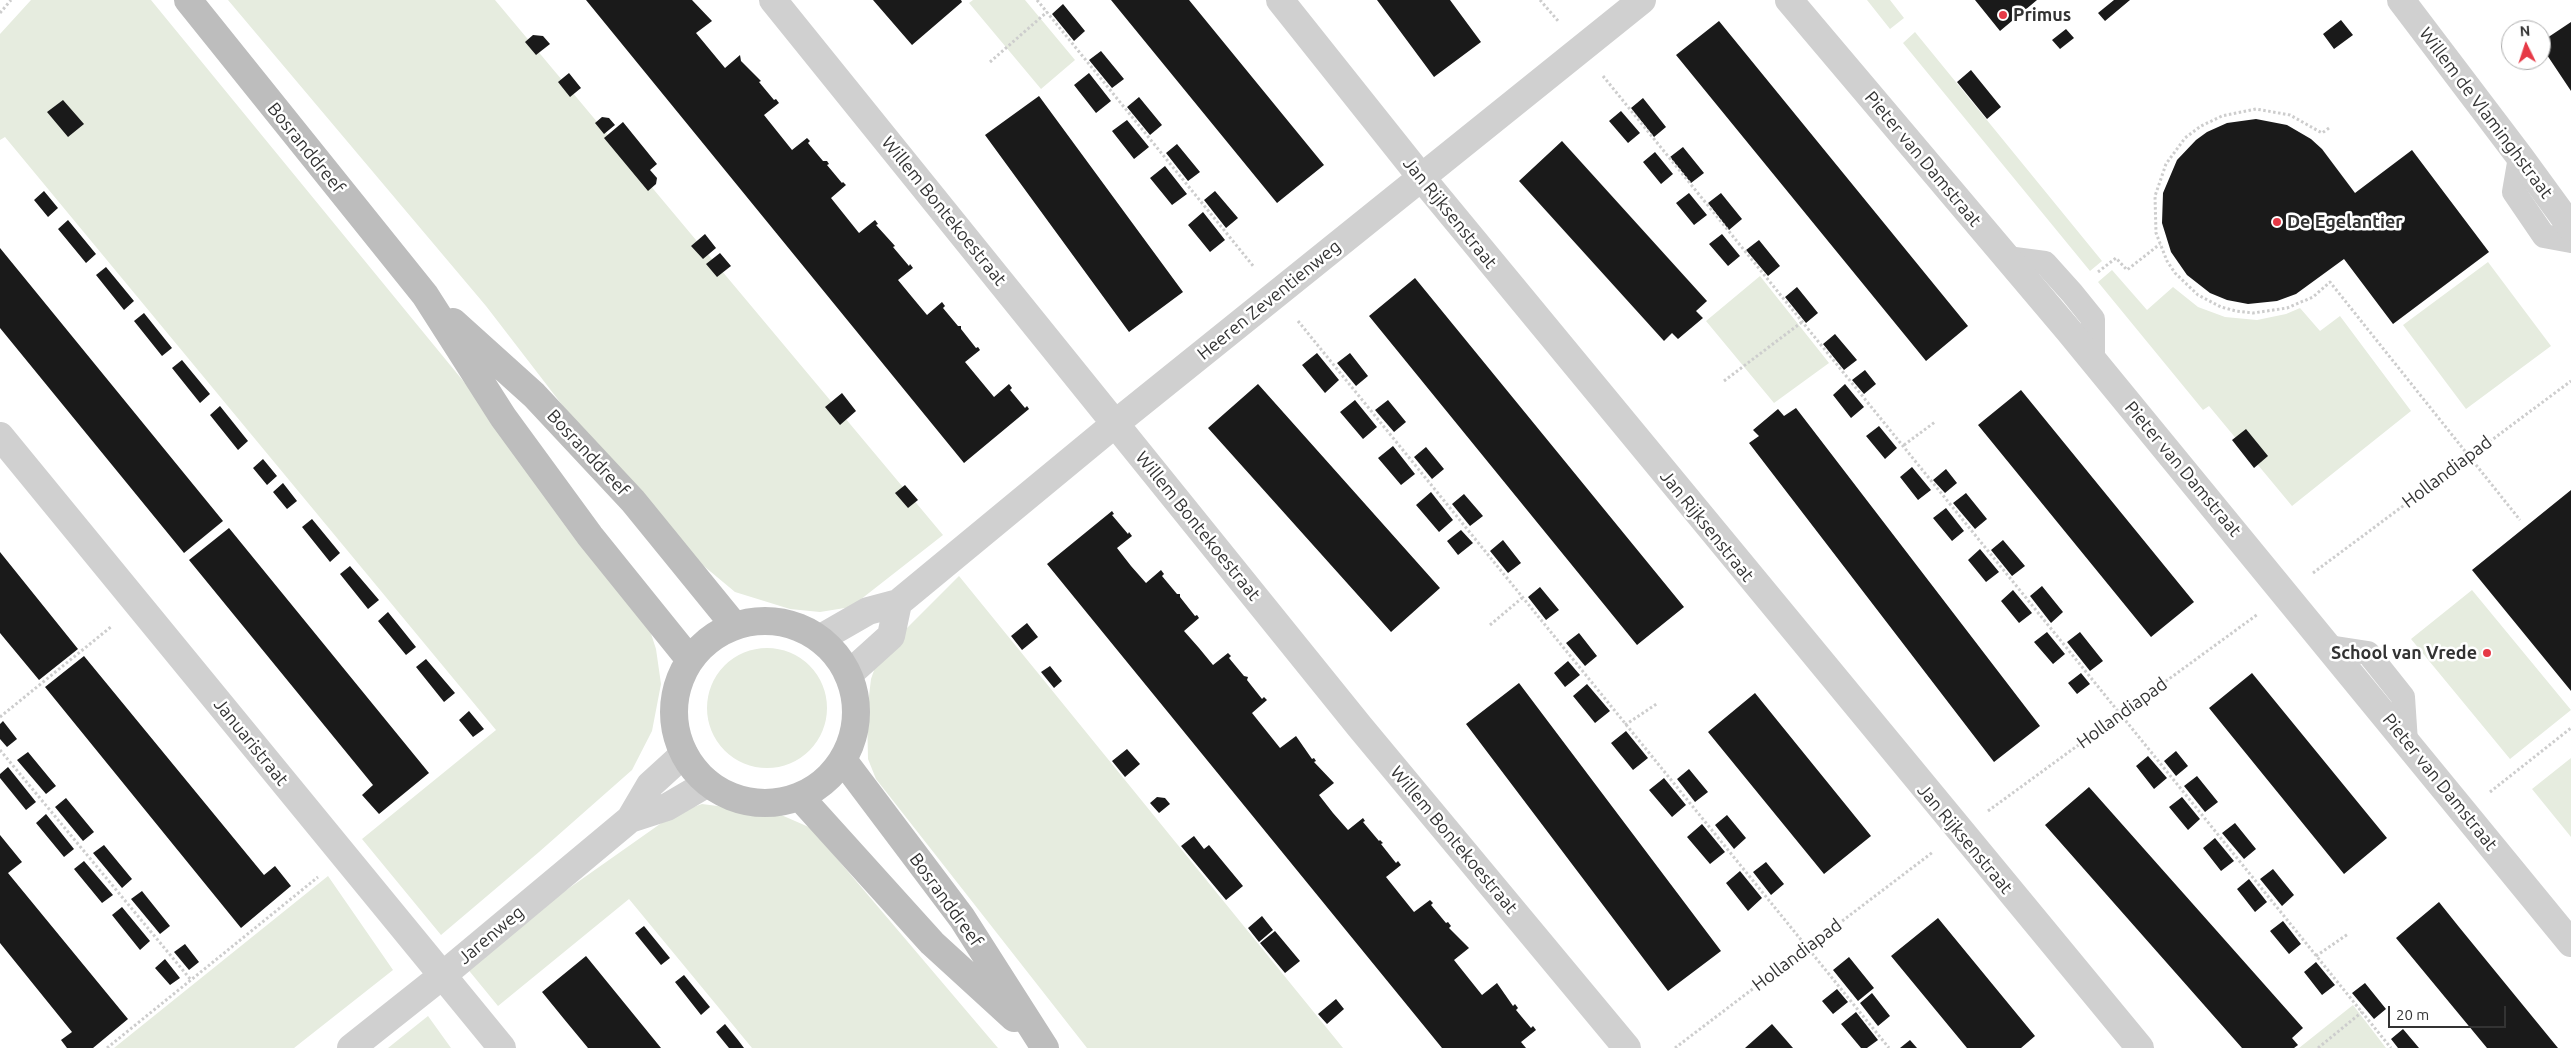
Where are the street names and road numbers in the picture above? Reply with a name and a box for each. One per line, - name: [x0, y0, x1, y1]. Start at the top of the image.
- street label: Willem de Vlaminghstraat: [2415, 23, 2557, 203]
- street label: Pieter van Damstraat: [1860, 87, 1986, 231]
- street label: Bosranddreef: [263, 98, 349, 198]
- street label: Willem Bontekoestraat: [877, 132, 1011, 290]
- street label: Jan Rijksenstraat: [1399, 153, 1501, 273]
- street label: Heeren Zeventienweg: [1193, 235, 1345, 365]
- street label: Pieter van Damstraat: [2120, 397, 2246, 541]
- street label: Bosranddreef: [542, 405, 634, 501]
- street label: Hollandiapad: [2398, 431, 2496, 513]
- street label: Willem Bontekoestraat: [1131, 447, 1265, 605]
- street label: Jan Rijksenstraat: [1656, 466, 1758, 586]
- street label: Hollandiapad: [2073, 673, 2171, 753]
- street label: Januaristraat: [209, 694, 293, 790]
- street label: Pieter van Damstraat: [2378, 709, 2502, 855]
- street label: Willem Bontekoestraat: [1386, 762, 1522, 918]
- street label: Jan Rijksenstraat: [1913, 780, 2017, 898]
- street label: Bosranddreef: [905, 849, 987, 951]
- street label: Jarenweg: [454, 901, 528, 969]
- street label: Hollandiapad: [1748, 914, 1846, 996]

